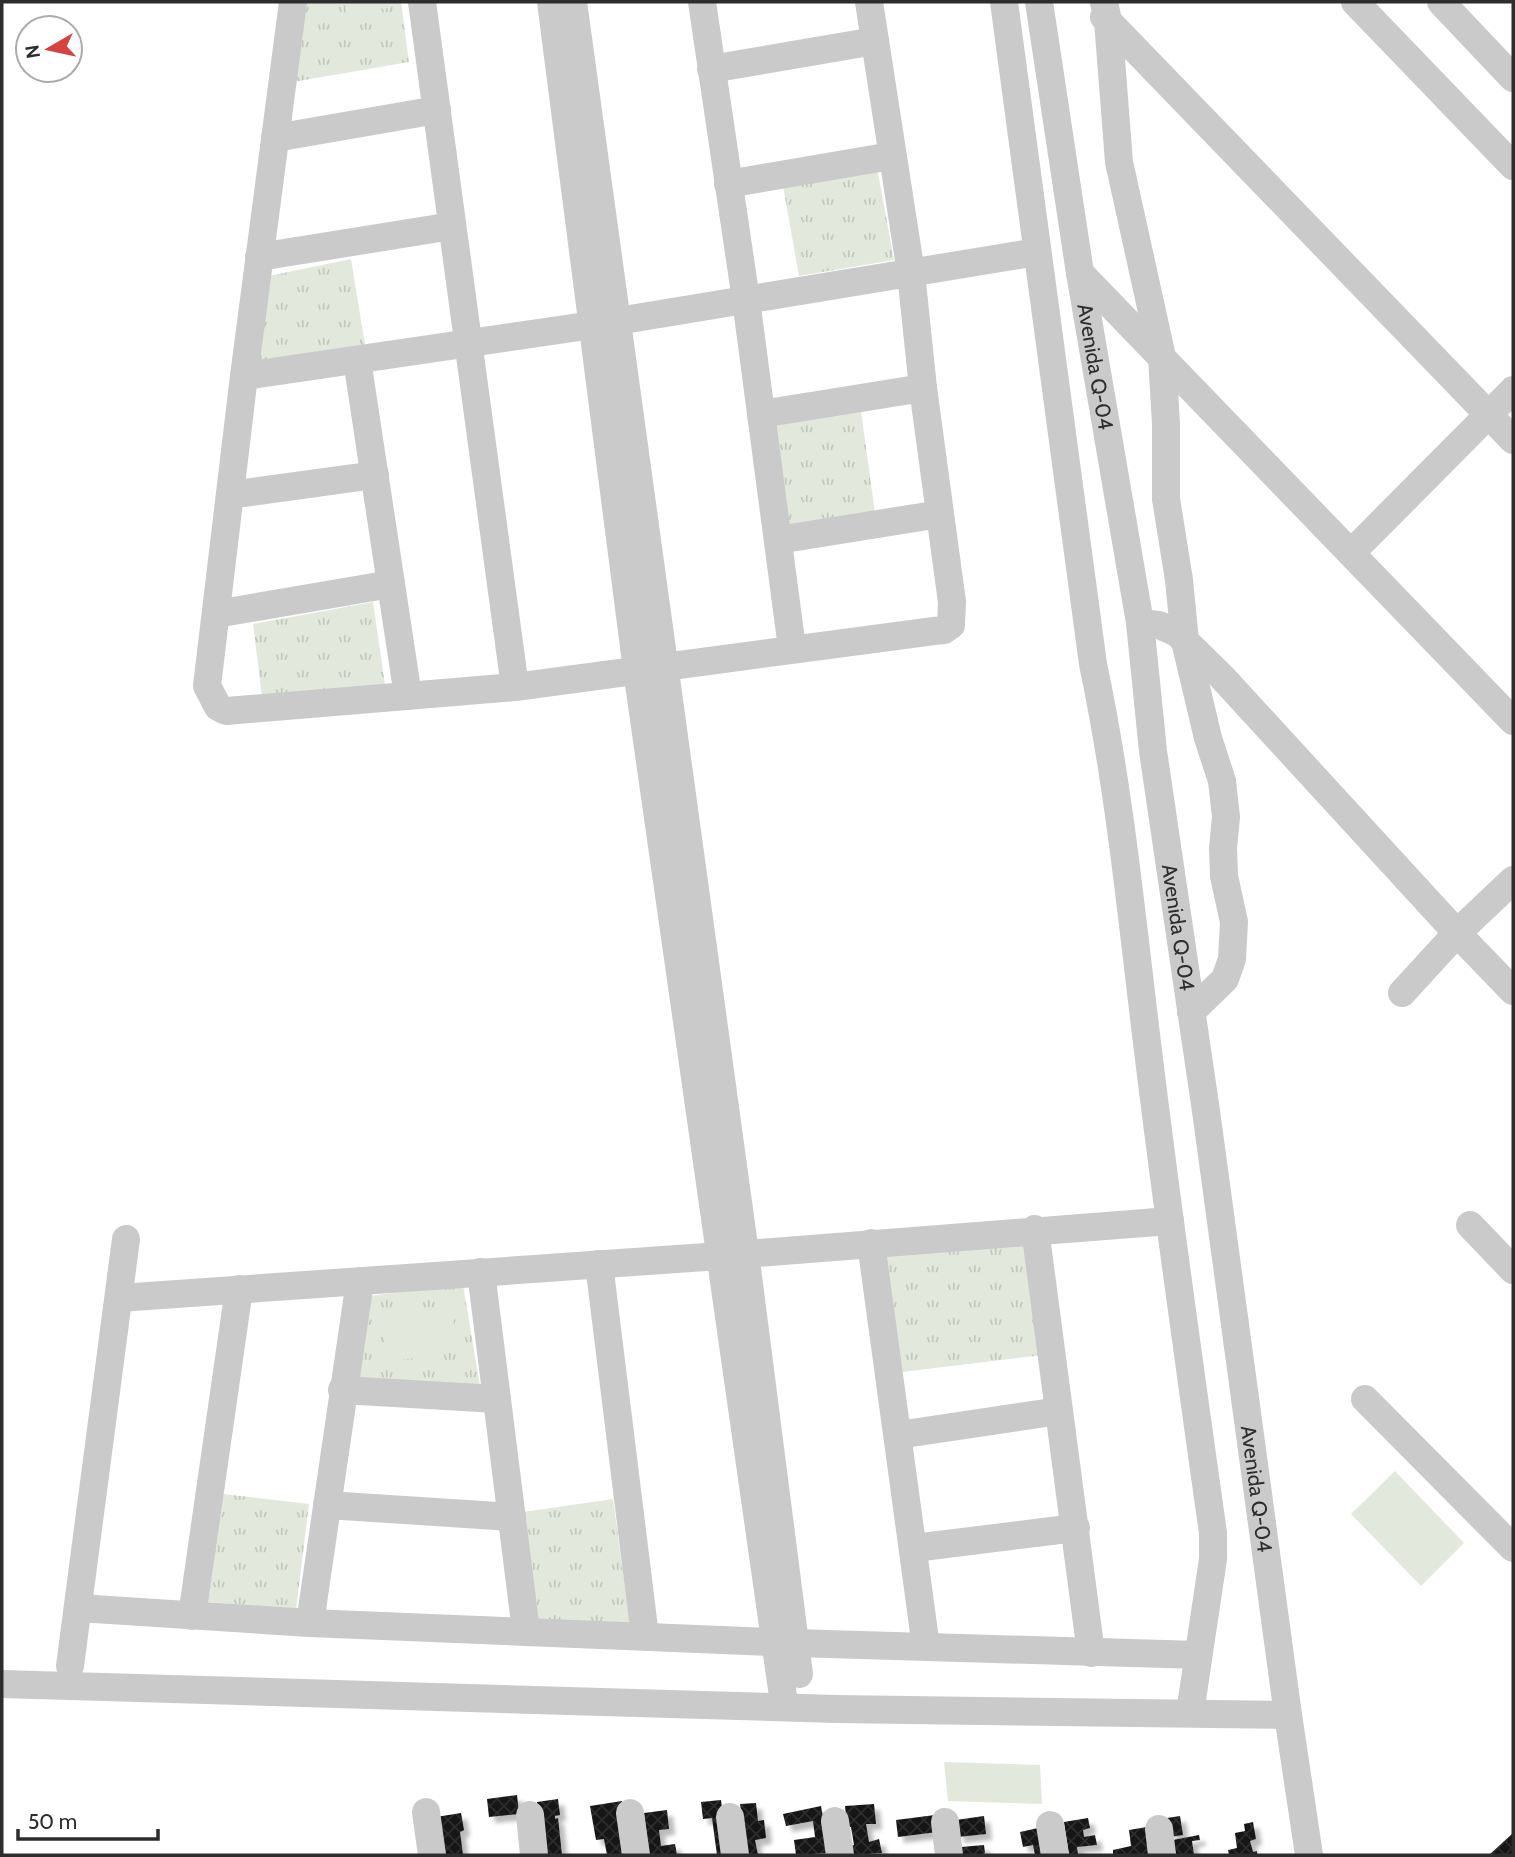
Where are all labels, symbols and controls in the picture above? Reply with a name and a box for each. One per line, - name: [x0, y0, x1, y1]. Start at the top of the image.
- north arrow: [14, 14, 84, 84]
- text: N: [20, 43, 45, 60]
- street label: Avenida Q-04: [1073, 302, 1119, 432]
- street label: Avenida Q-04: [1157, 862, 1201, 992]
- street label: Avenida Q-04: [1236, 1424, 1278, 1554]
- scale bar: [18, 1798, 158, 1842]
- text: 50 m: [28, 1809, 77, 1834]

